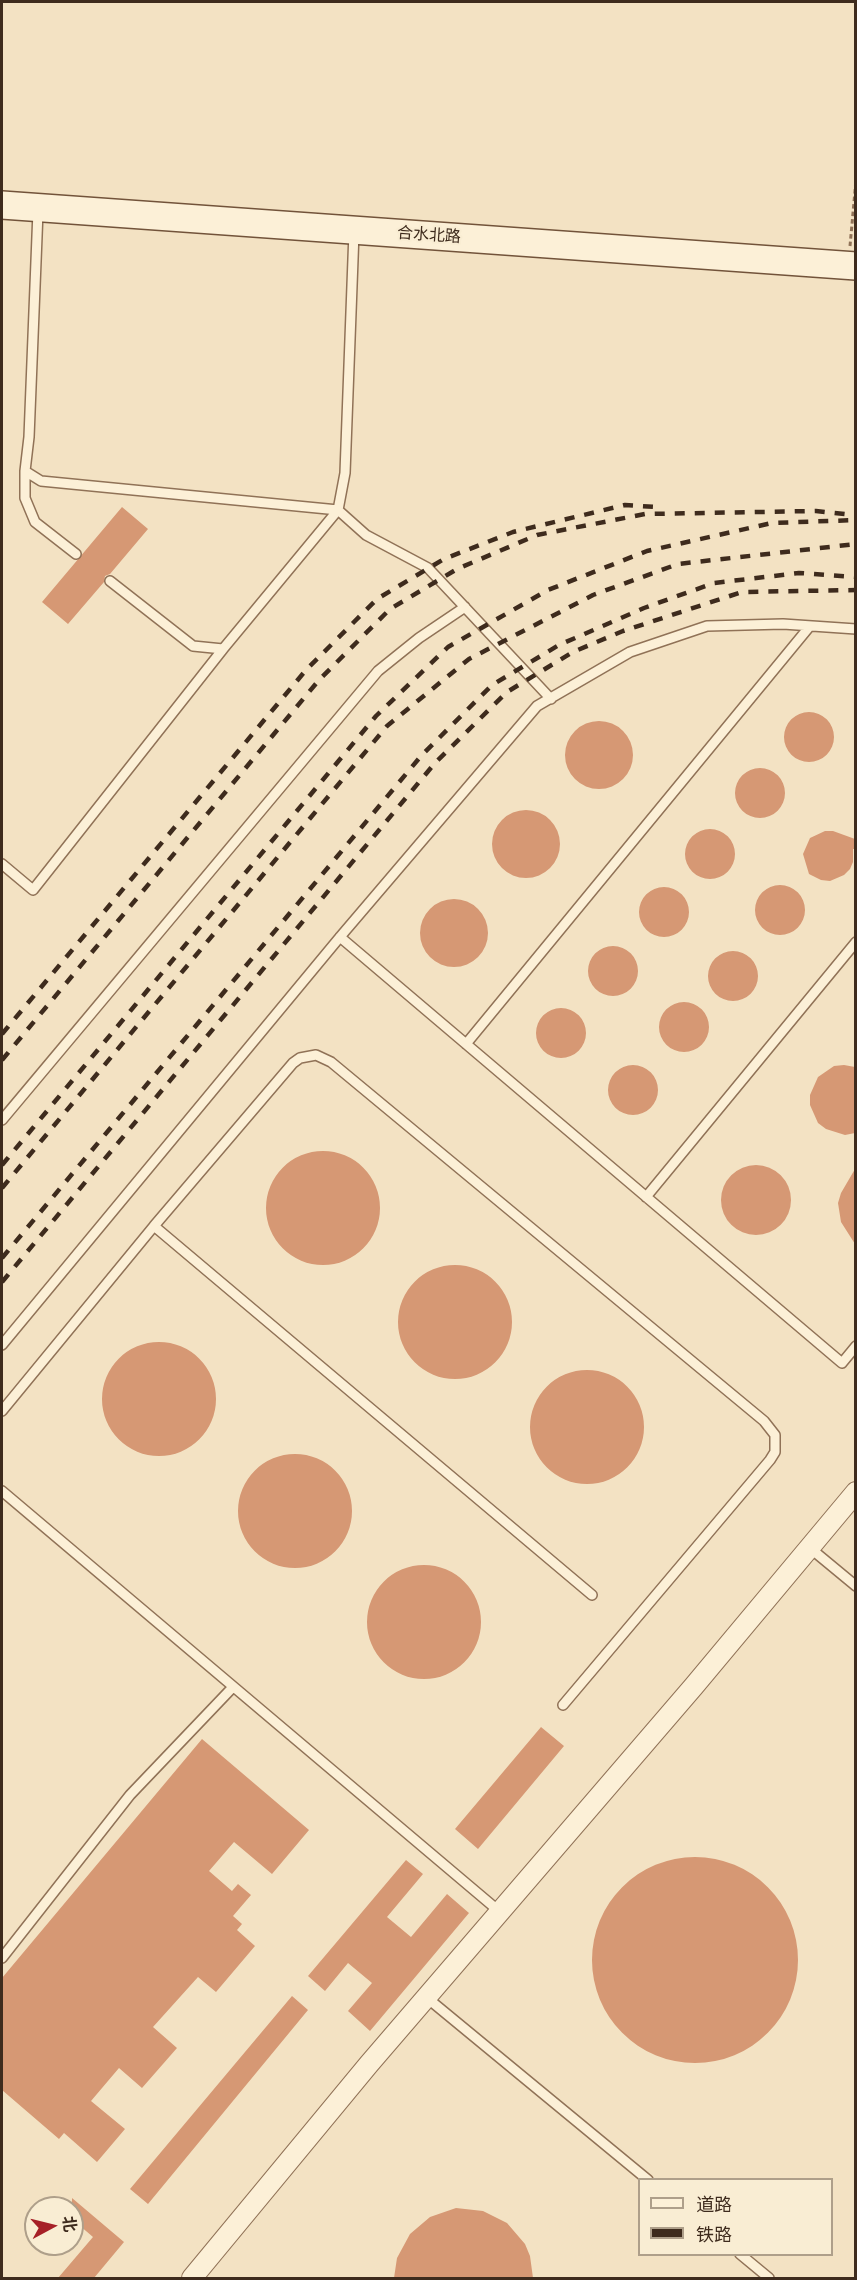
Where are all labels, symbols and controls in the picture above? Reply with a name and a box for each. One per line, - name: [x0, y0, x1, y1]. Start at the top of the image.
- street label: 合水北路: [396, 223, 462, 247]
- legend: [638, 2178, 833, 2256]
- text: 道路: [696, 2192, 732, 2216]
- north arrow: [24, 2196, 84, 2256]
- text: 北: [59, 2215, 82, 2233]
- text: 铁路: [696, 2222, 732, 2246]

